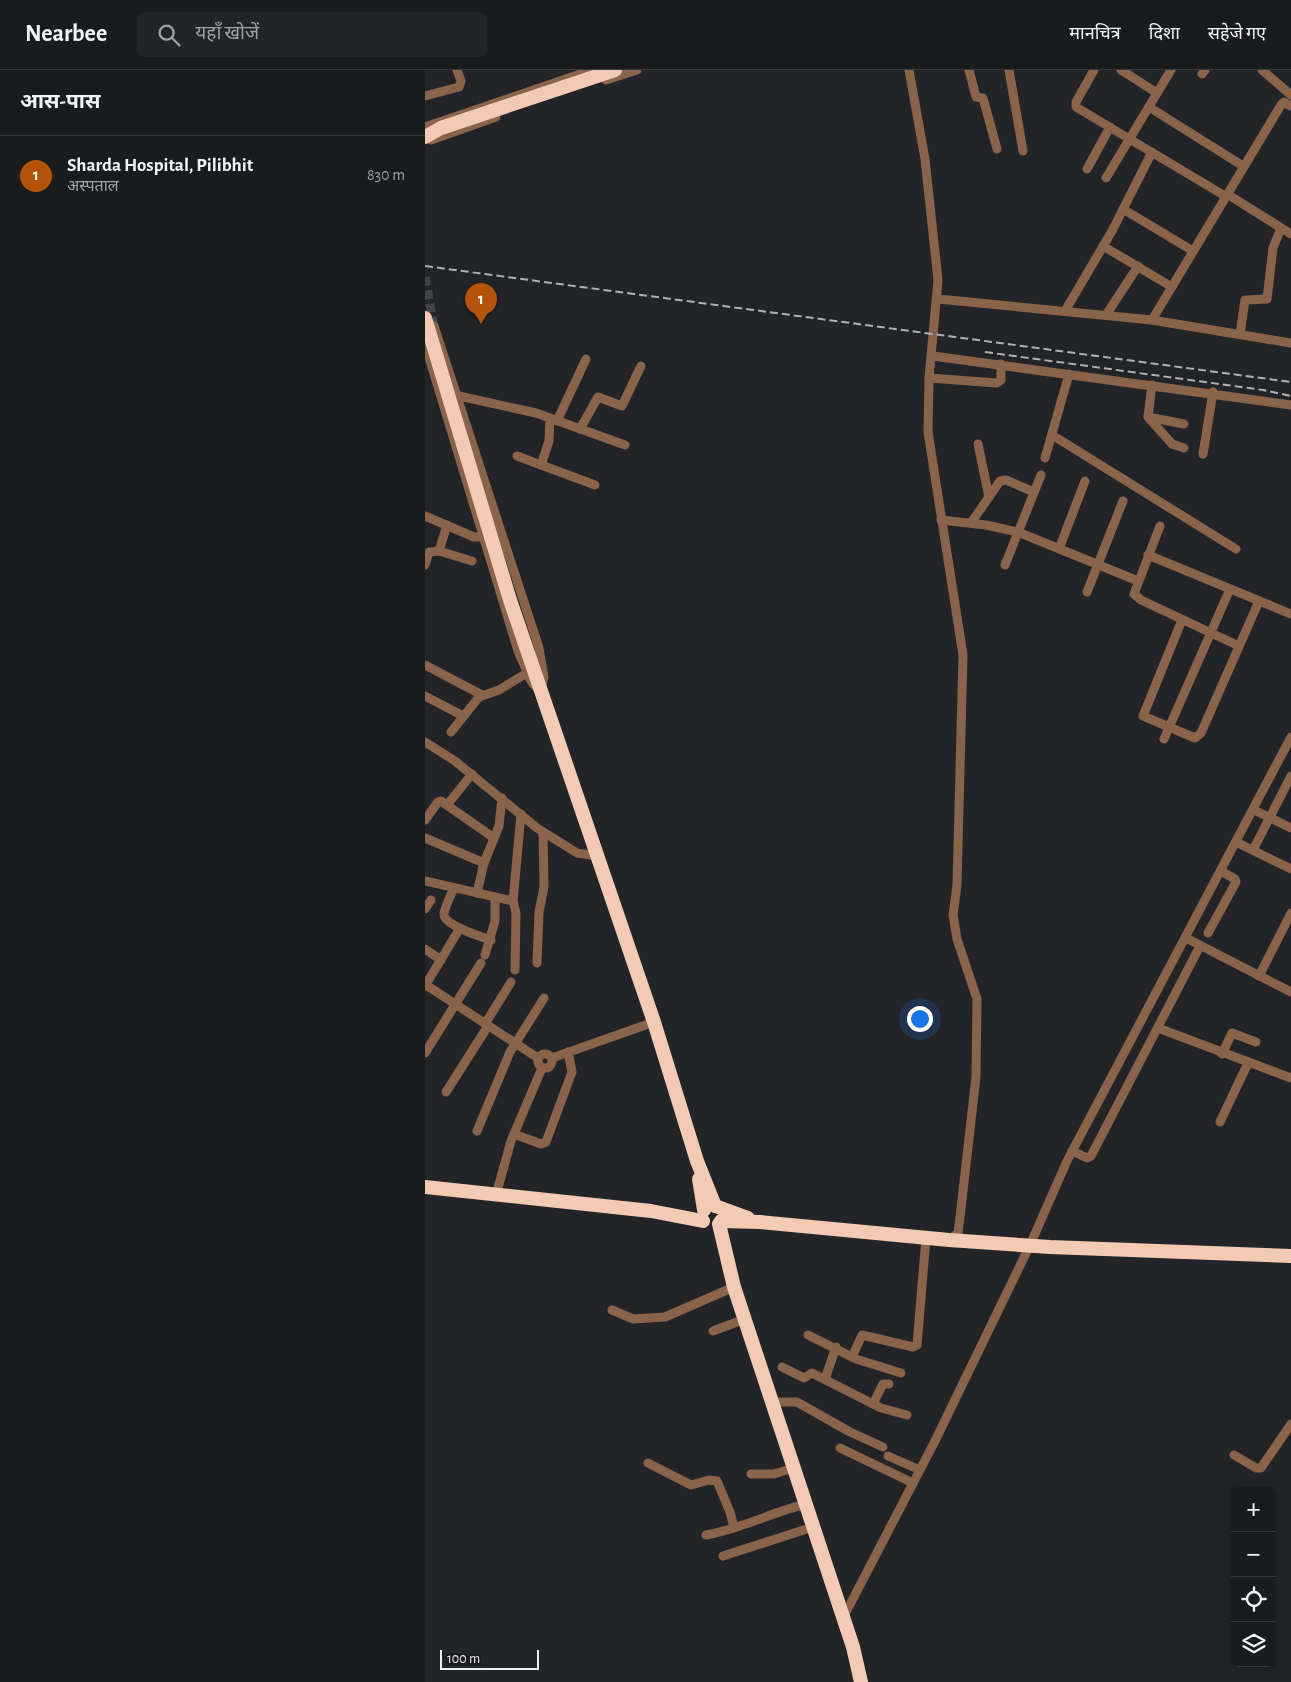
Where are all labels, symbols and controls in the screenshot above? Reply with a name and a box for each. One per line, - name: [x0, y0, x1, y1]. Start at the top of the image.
- search box: [137, 12, 487, 57]
- icon: search: [155, 21, 183, 49]
- text: Nearbee: [25, 22, 107, 46]
- text: यहाँ खोजें: [195, 24, 259, 43]
- text: मानचित्र: [1069, 25, 1121, 43]
- text: दिशा: [1149, 25, 1180, 43]
- text: सहेजे गए: [1208, 25, 1266, 43]
- text: आस-पास: [20, 91, 101, 112]
- text: Sharda Hospital, Pilibhit: [67, 156, 253, 175]
- text: 1: [33, 167, 39, 183]
- text: 830 m: [367, 167, 405, 183]
- text: अस्पताल: [67, 178, 119, 194]
- pin: 1: [465, 283, 497, 324]
- your location: [907, 1006, 933, 1032]
- map controls: [1231, 1487, 1276, 1667]
- button: +: [1231, 1487, 1276, 1532]
- button: −: [1231, 1532, 1276, 1577]
- button: locate: [1231, 1577, 1276, 1622]
- button: layers: [1231, 1622, 1276, 1667]
- scale bar: [440, 1647, 539, 1670]
- text: 100 m: [447, 1652, 480, 1666]

